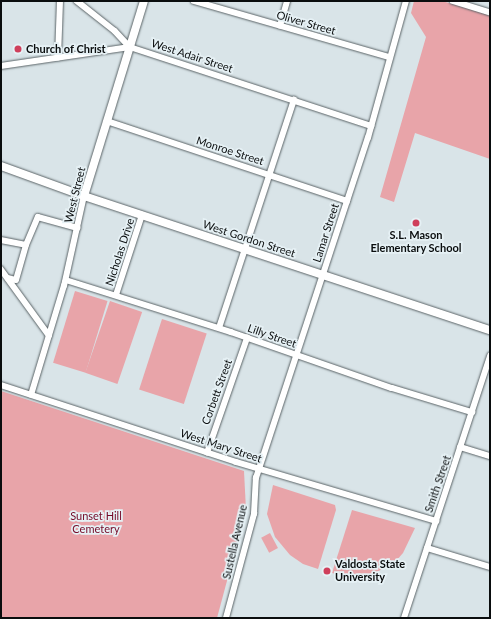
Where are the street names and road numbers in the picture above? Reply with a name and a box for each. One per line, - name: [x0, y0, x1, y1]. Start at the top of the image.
- street label: Oliver Street: [275, 8, 337, 38]
- street label: West Adair Street: [149, 37, 235, 75]
- street label: Monroe Street: [195, 134, 265, 168]
- street label: West Street: [62, 166, 88, 224]
- street label: Lamar Street: [310, 202, 342, 264]
- street label: Nicholas Drive: [103, 216, 137, 288]
- street label: West Gordon Street: [201, 218, 297, 260]
- street label: Lilly Street: [246, 321, 298, 351]
- street label: Corbett Street: [199, 357, 235, 427]
- street label: West Mary Street: [179, 427, 263, 465]
- street label: Smith Street: [422, 454, 454, 514]
- street label: Sustella Avenue: [220, 503, 250, 581]

